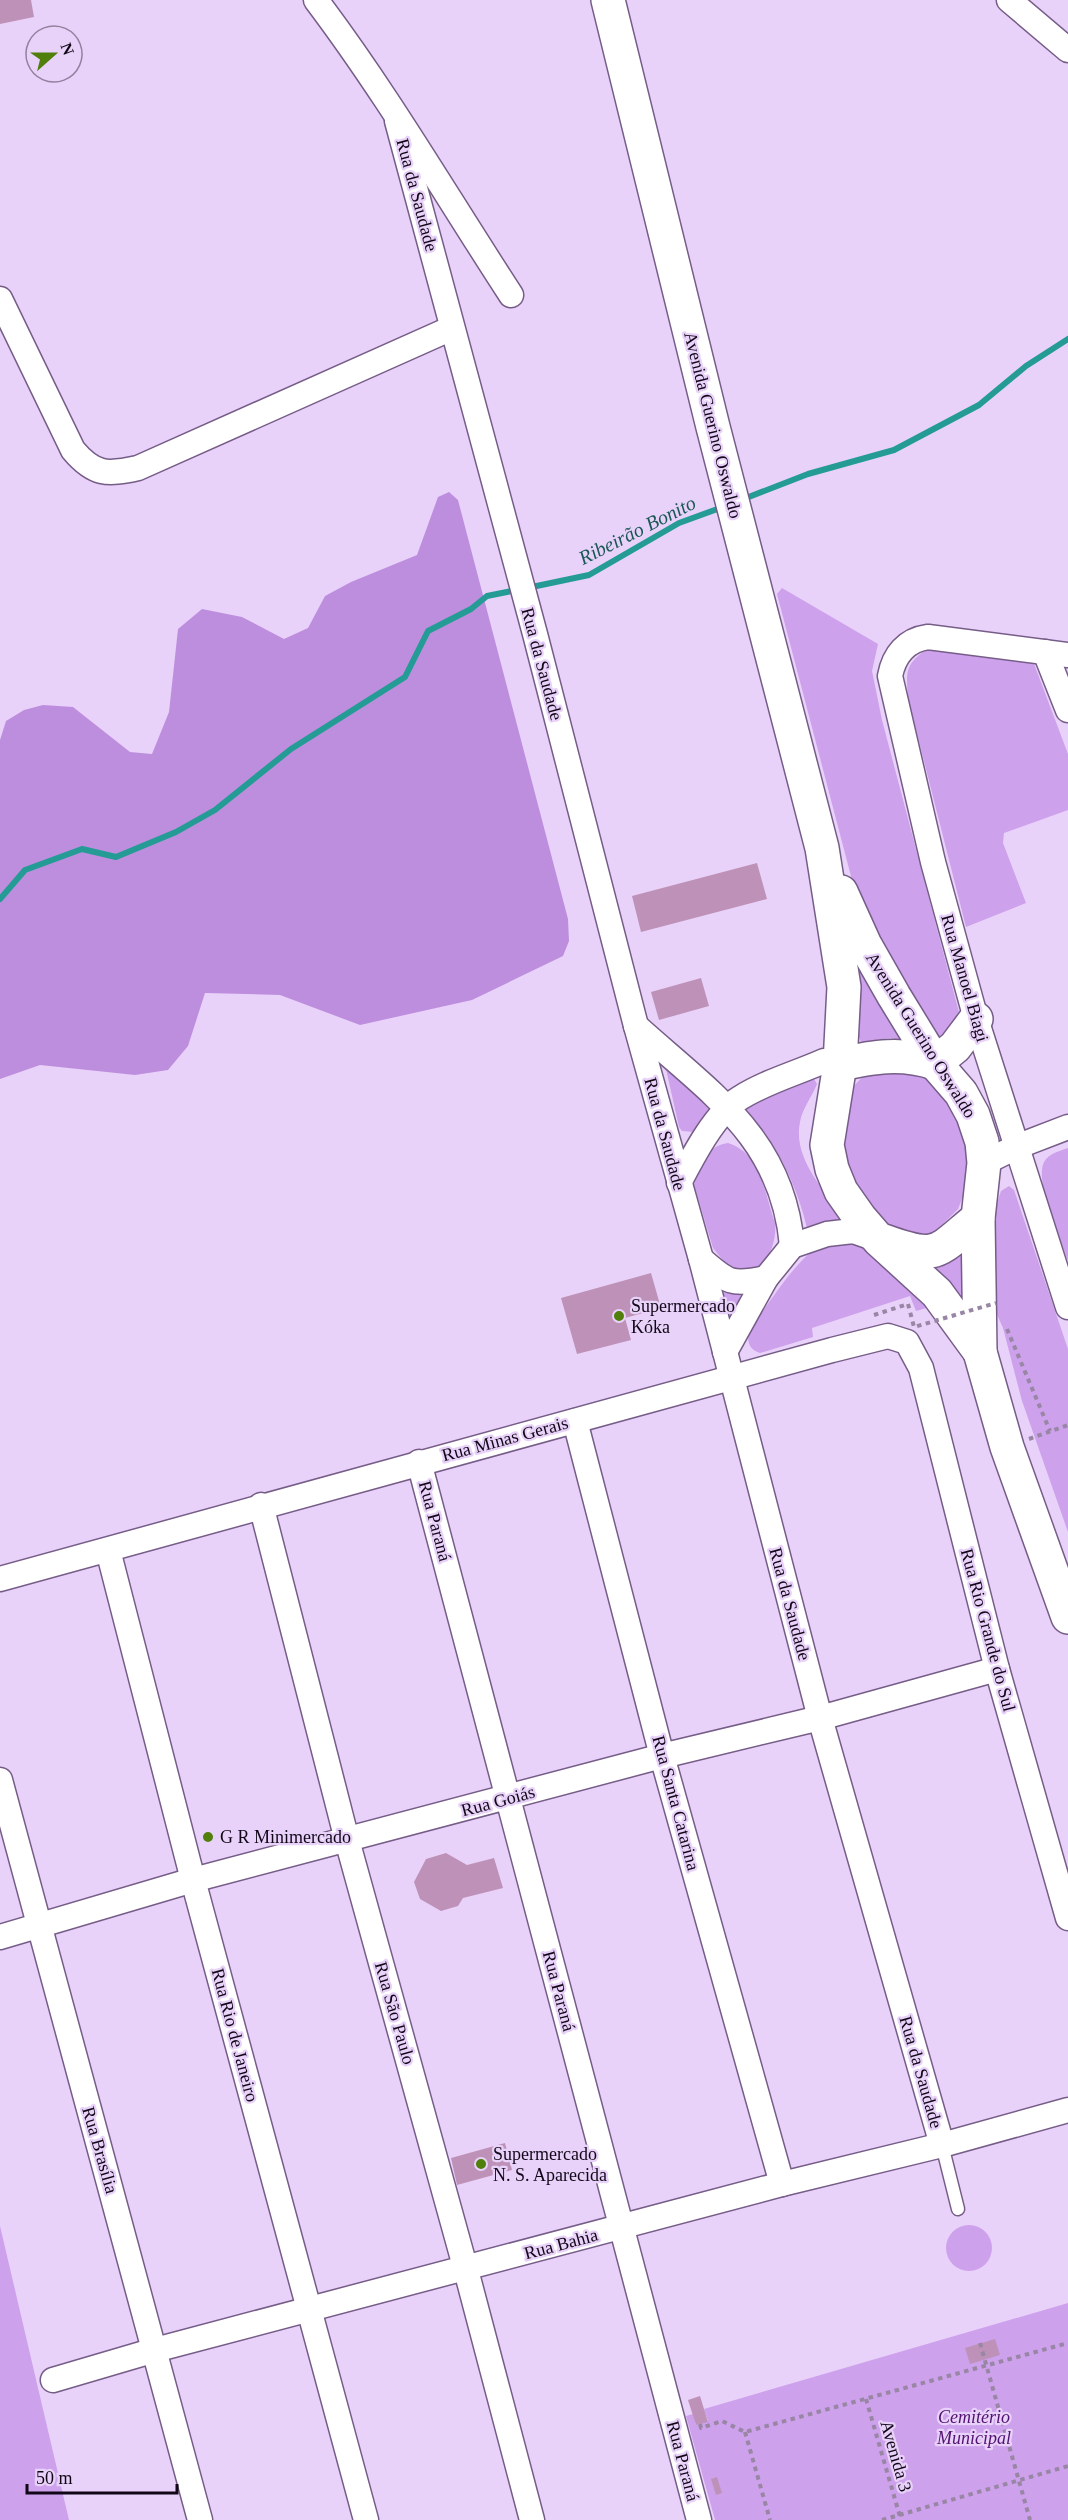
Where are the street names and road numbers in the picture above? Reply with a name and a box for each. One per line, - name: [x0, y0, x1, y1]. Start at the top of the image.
- street label: Rua da Saudade: [392, 136, 442, 254]
- street label: Avenida Guerino Oswaldo: [680, 330, 746, 520]
- street label: Rua da Saudade: [517, 605, 567, 723]
- street label: Rua Manoel Biagi: [937, 912, 993, 1044]
- street label: Avenida Guerino Oswaldo: [862, 948, 980, 1122]
- street label: Rua da Saudade: [640, 1075, 690, 1193]
- street label: Rua Minas Gerais: [440, 1413, 570, 1465]
- street label: Rua Paraná: [415, 1479, 455, 1563]
- street label: Rua da Saudade: [765, 1545, 815, 1663]
- street label: Rua Rio Grande do Sul: [957, 1546, 1019, 1714]
- street label: Rua Santa Catarina: [648, 1733, 704, 1873]
- street label: Rua Goiás: [459, 1782, 537, 1820]
- street label: Rua Paraná: [539, 1949, 579, 2033]
- street label: Rua São Paulo: [371, 1959, 419, 2067]
- street label: Rua Rio de Janeiro: [208, 1966, 262, 2104]
- street label: Rua da Saudade: [895, 2014, 947, 2130]
- street label: Rua Brasília: [78, 2104, 122, 2196]
- street label: Rua Bahia: [522, 2225, 600, 2263]
- street label: Avenida 3: [876, 2418, 916, 2494]
- street label: Rua Paraná: [663, 2419, 703, 2503]

